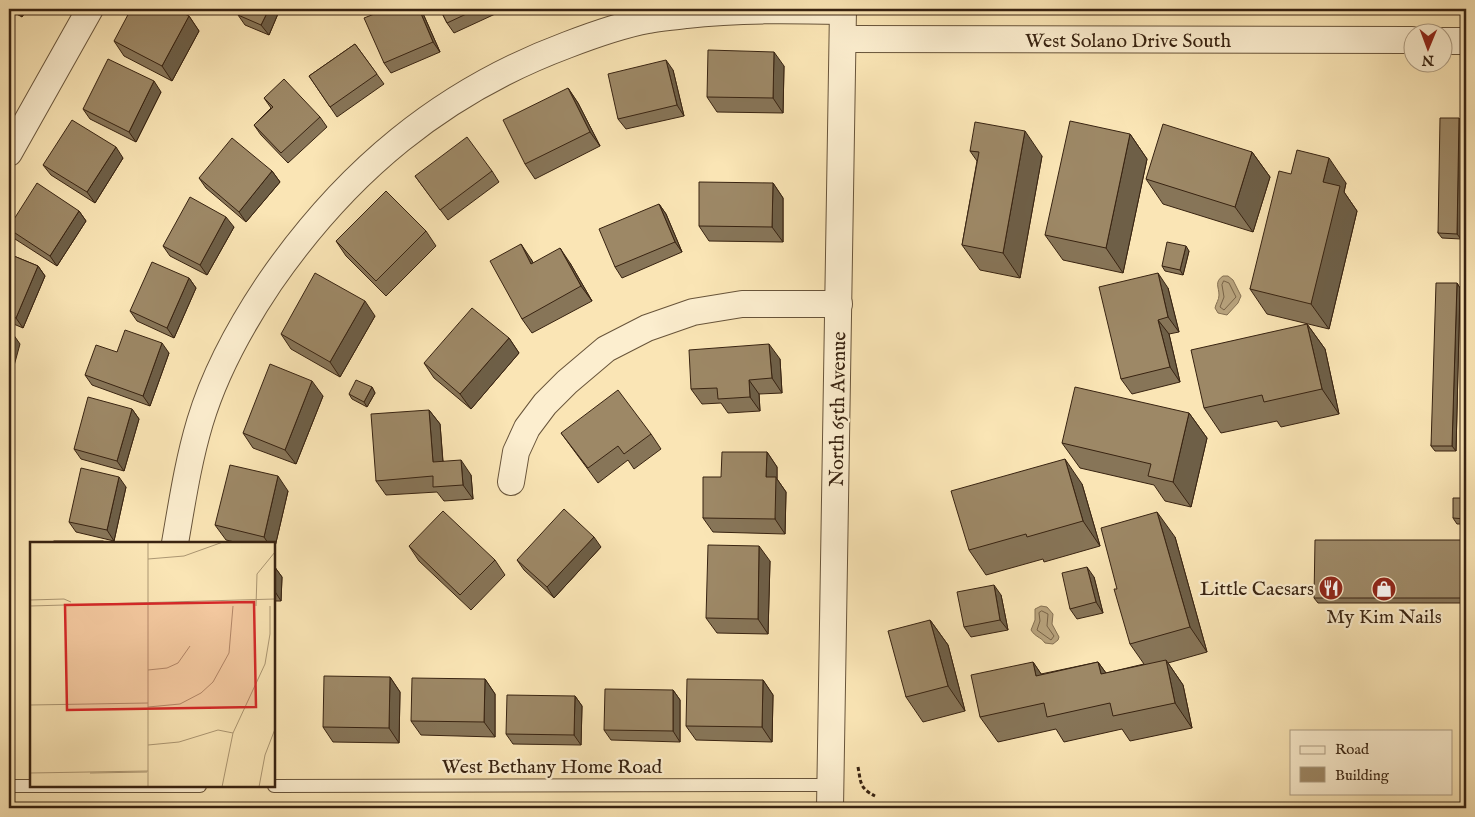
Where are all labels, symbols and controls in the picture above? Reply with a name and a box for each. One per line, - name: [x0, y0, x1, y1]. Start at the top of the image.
- north arrow: [1402, 22, 1452, 72]
- street label: West Solano Drive South: [1025, 29, 1231, 54]
- text: N: [1422, 51, 1435, 69]
- street label: North 65th Avenue: [825, 331, 852, 487]
- inset map: [30, 542, 275, 787]
- restaurant icon: Little Caesars: [1318, 575, 1344, 601]
- shop icon: My Kim Nails: [1371, 576, 1397, 602]
- place label: Little Caesars: [1200, 577, 1314, 602]
- place label: My Kim Nails: [1326, 605, 1442, 630]
- legend: [1290, 730, 1452, 794]
- text: Road: [1335, 740, 1370, 759]
- street label: West Bethany Home Road: [442, 755, 663, 780]
- text: Building: [1335, 766, 1390, 785]

